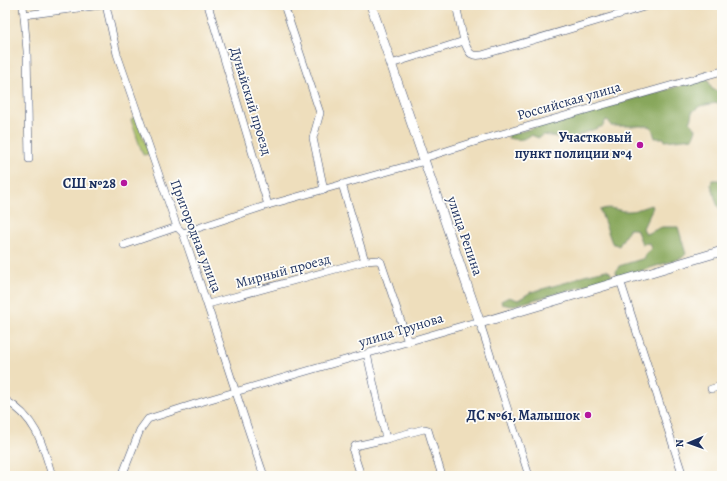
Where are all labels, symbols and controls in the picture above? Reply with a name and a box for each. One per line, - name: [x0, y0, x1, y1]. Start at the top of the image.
- street label: Дунайский проезд: [226, 45, 277, 158]
- street label: Российская улица: [515, 77, 624, 125]
- place label: Участковый пункт полиции №4: [515, 128, 632, 163]
- marker: Участковый пункт полиции №4: [635, 140, 645, 150]
- place label: СШ №28: [63, 174, 116, 193]
- street label: Пригородная улица: [166, 177, 226, 296]
- marker: СШ №28: [119, 178, 129, 188]
- street label: улица Репина: [442, 193, 488, 279]
- street label: Мирный проезд: [233, 249, 333, 293]
- street label: улица Трунова: [355, 308, 446, 352]
- place label: ДС №61, Малышок: [467, 406, 580, 425]
- marker: ДС №61, Малышок: [583, 410, 593, 420]
- north arrow: [669, 423, 709, 463]
- text: N: [672, 439, 687, 448]

